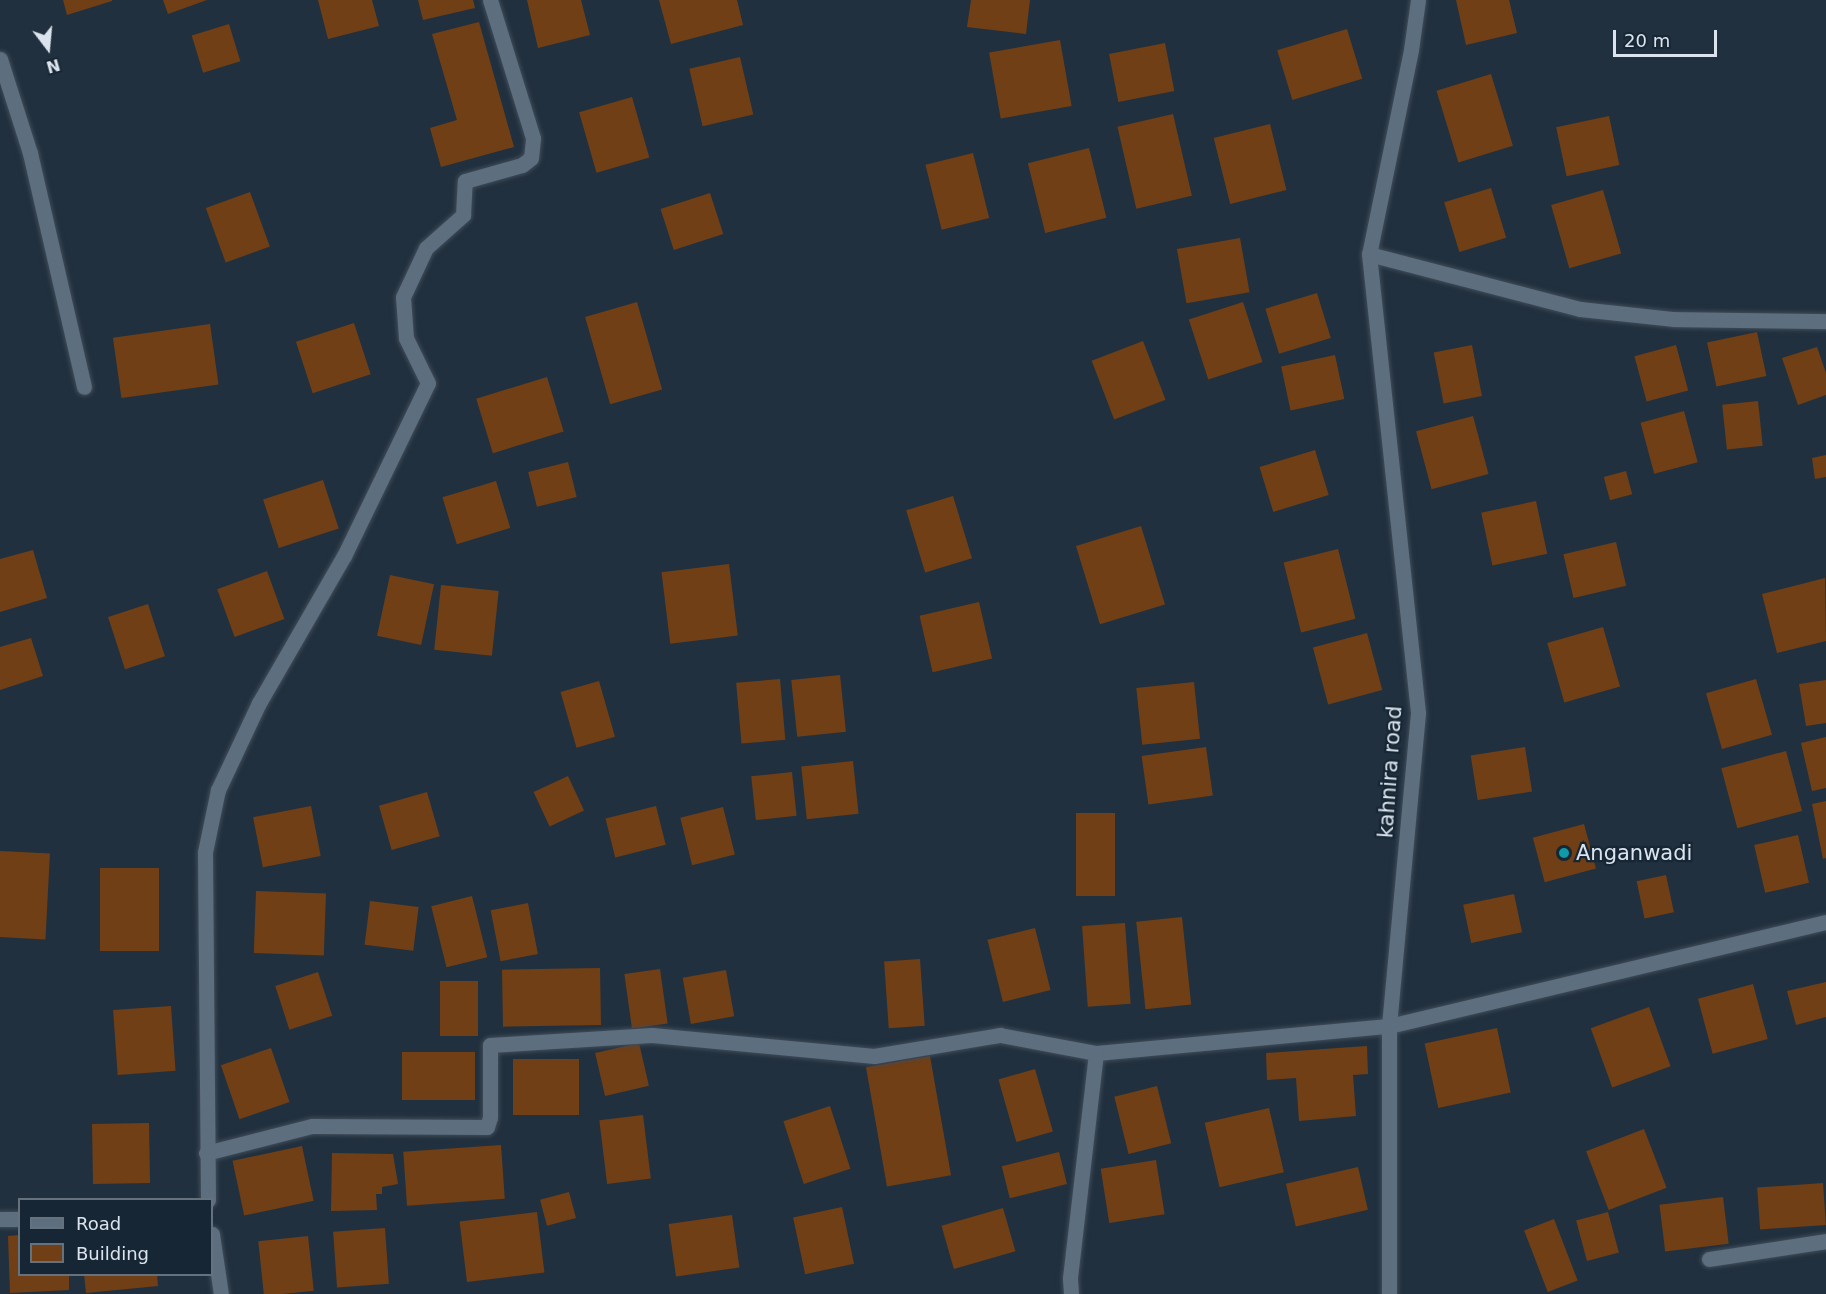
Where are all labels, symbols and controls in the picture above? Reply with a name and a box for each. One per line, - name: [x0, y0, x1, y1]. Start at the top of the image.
- north arrow: [18, 18, 78, 78]
- scale bar: [1616, 18, 1720, 56]
- text: 20 m: [1624, 30, 1670, 51]
- text: N: [44, 55, 62, 77]
- street label: kahnira road: [1373, 705, 1407, 839]
- place label: Anganwadi: [1576, 840, 1692, 866]
- marker: Anganwadi: [1557, 846, 1571, 860]
- legend: [18, 1198, 213, 1276]
- text: Road: [76, 1213, 121, 1234]
- text: Building: [76, 1243, 149, 1264]

